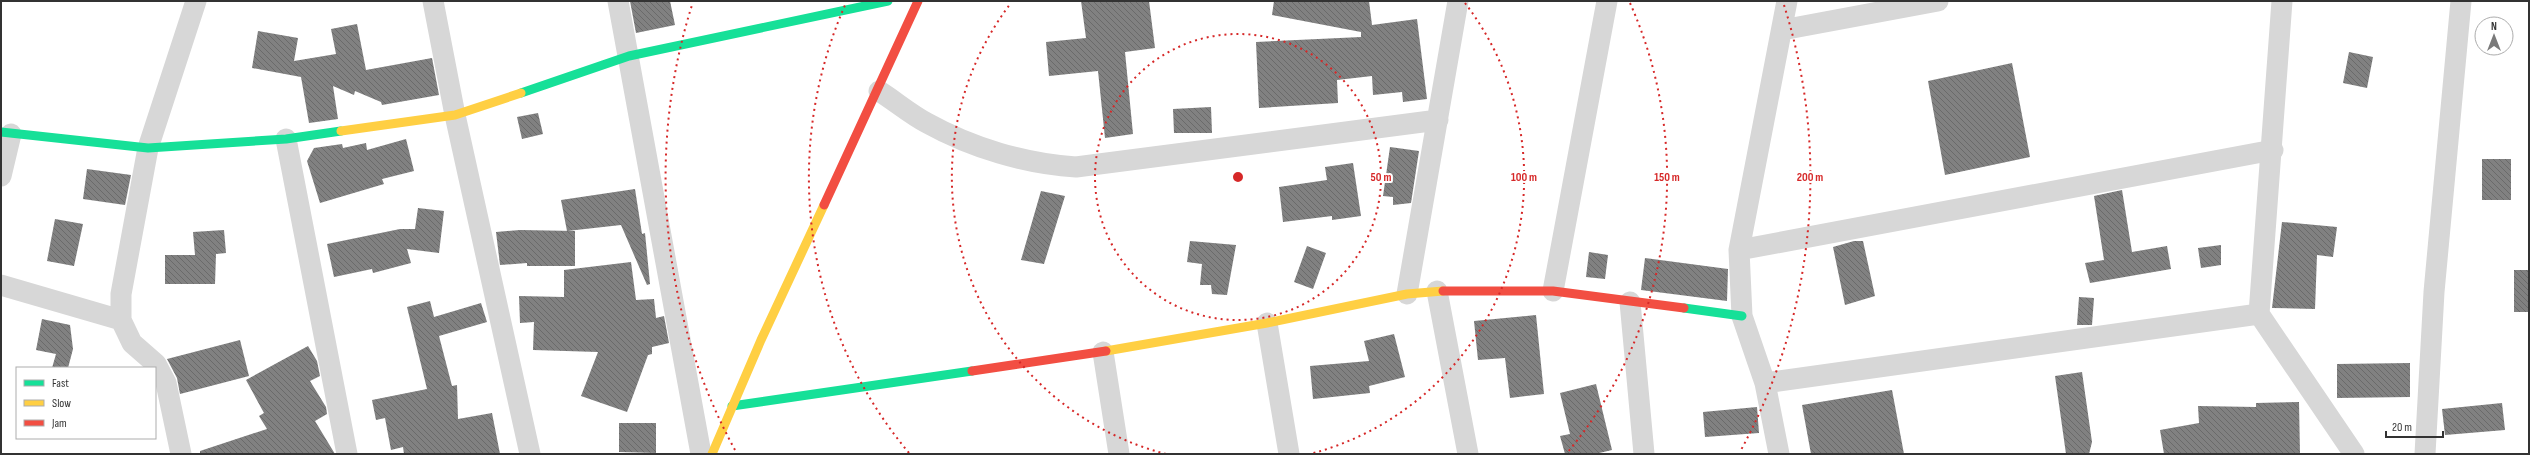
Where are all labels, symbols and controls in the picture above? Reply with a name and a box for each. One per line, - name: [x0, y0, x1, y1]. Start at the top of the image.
- north arrow: [2474, 16, 2514, 56]
- text: N: [2491, 20, 2497, 33]
- centre of rings: [1231, 170, 1245, 184]
- text: 50 m: [1371, 170, 1391, 185]
- text: 100 m: [1511, 170, 1537, 185]
- text: 150 m: [1654, 170, 1680, 185]
- text: 200 m: [1797, 170, 1823, 185]
- legend: [16, 367, 156, 439]
- text: Fast: [52, 376, 69, 391]
- text: Slow: [52, 396, 71, 411]
- scale bar: [2386, 413, 2443, 439]
- text: Jam: [51, 416, 67, 431]
- text: 20 m: [2392, 420, 2412, 435]

